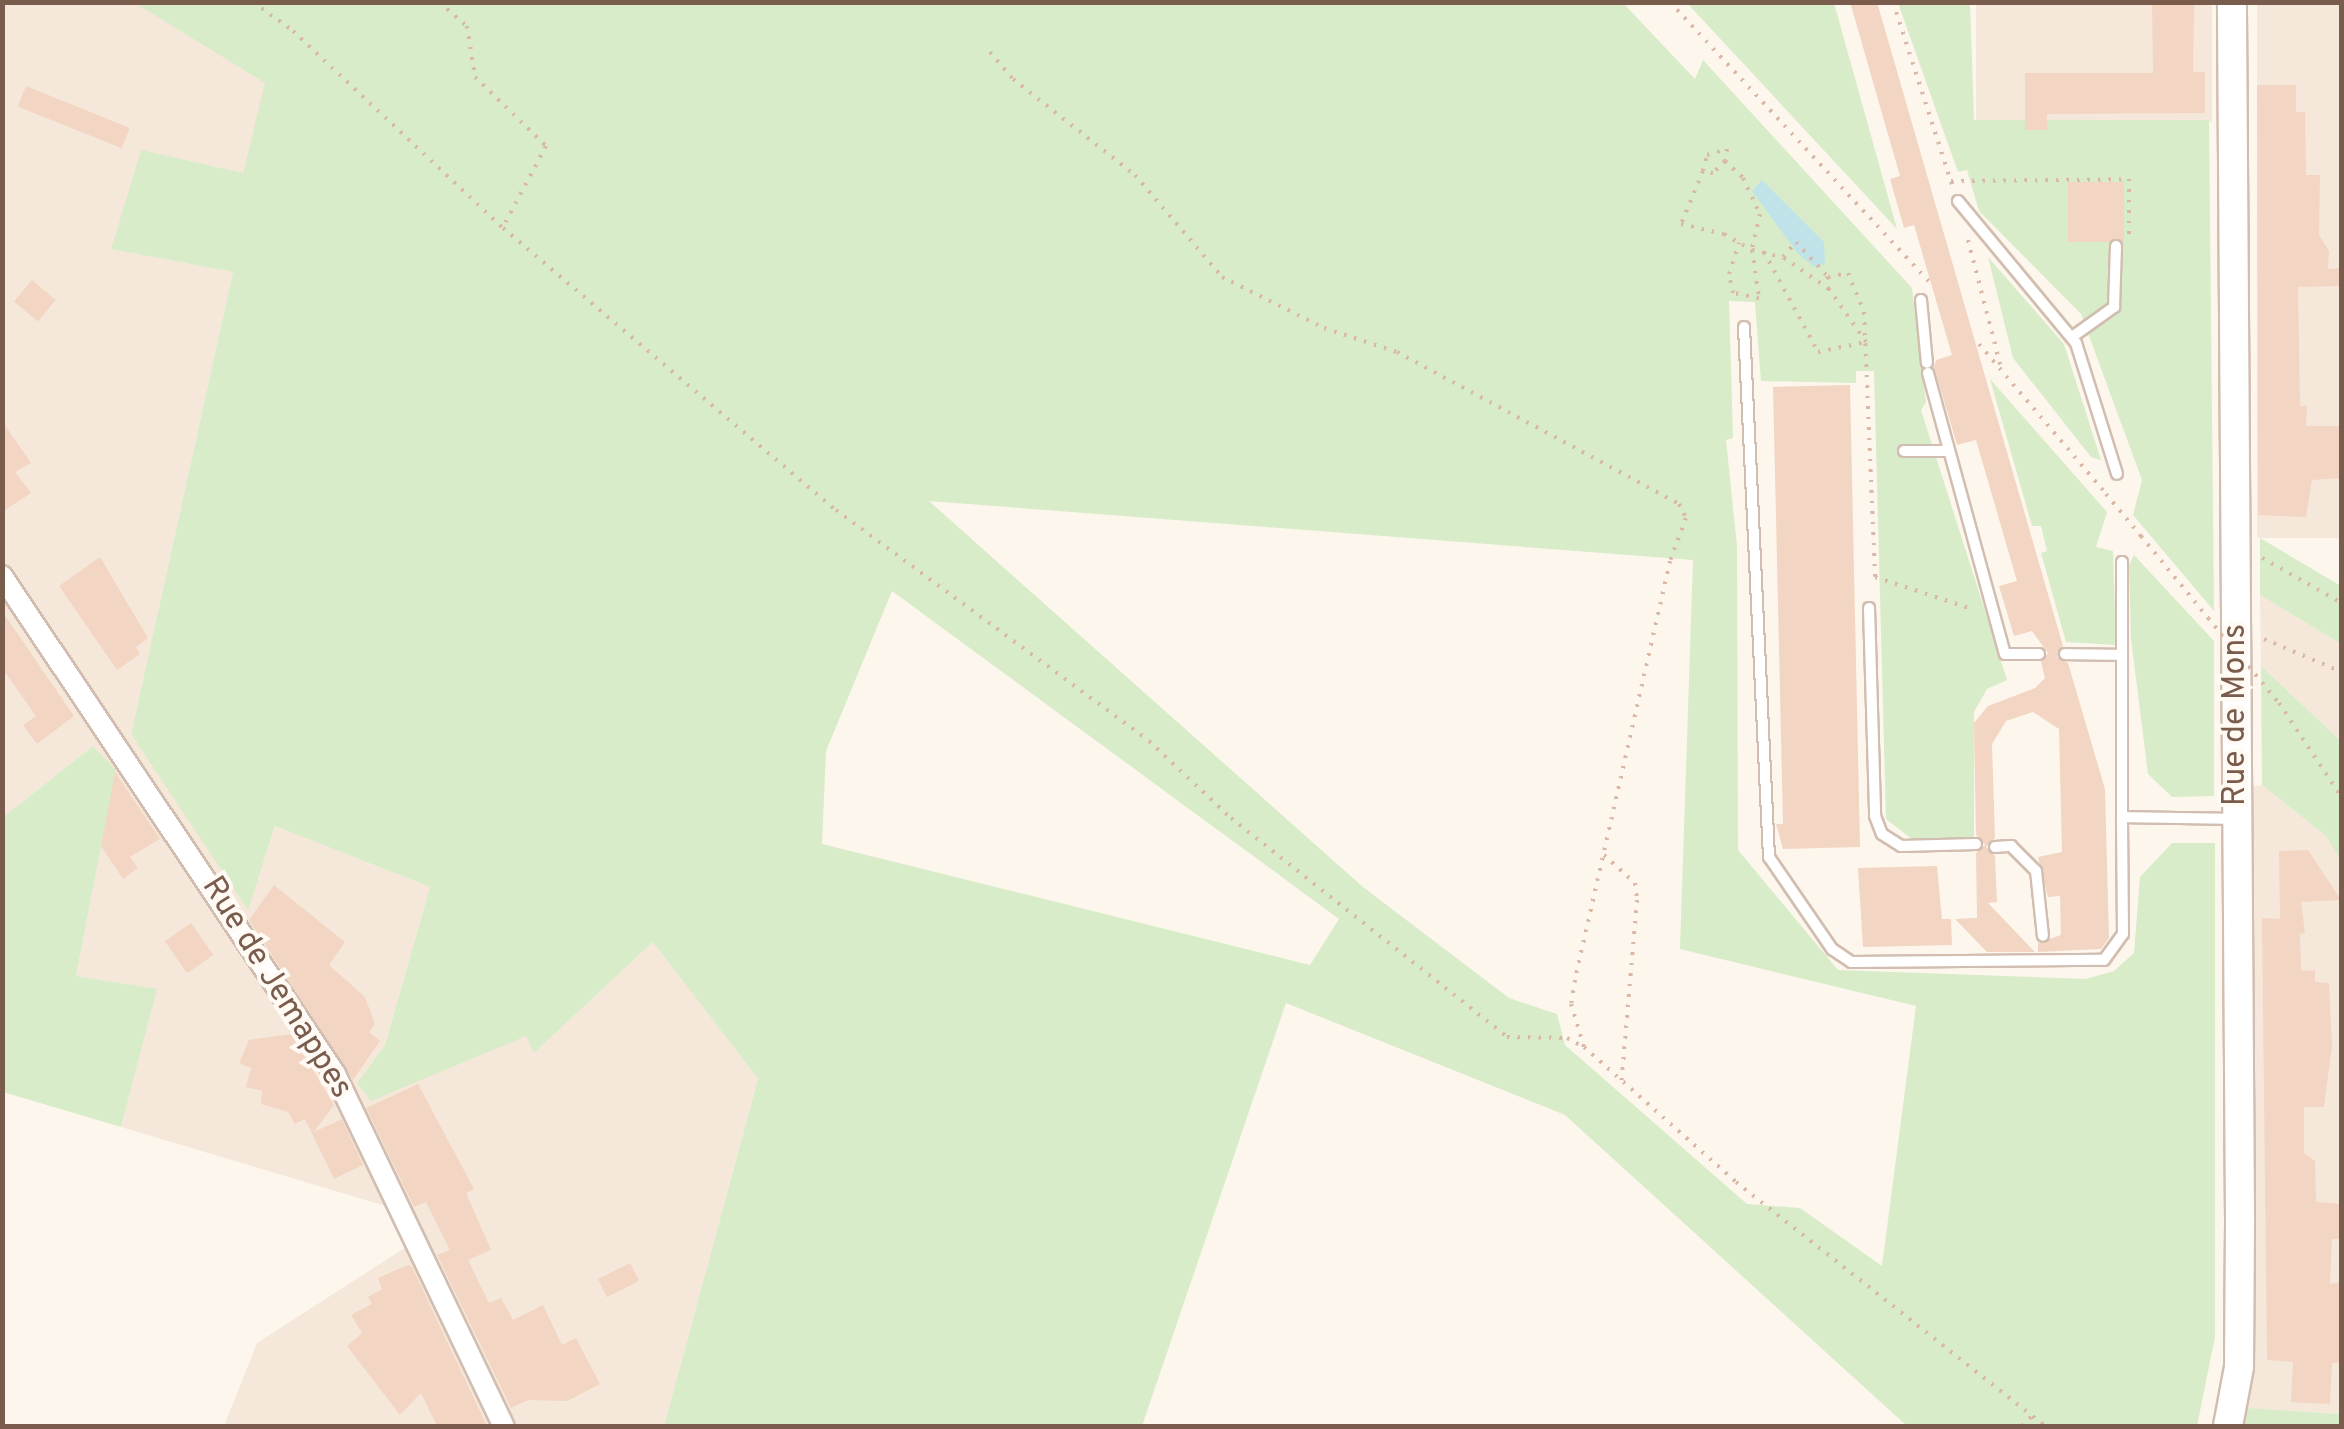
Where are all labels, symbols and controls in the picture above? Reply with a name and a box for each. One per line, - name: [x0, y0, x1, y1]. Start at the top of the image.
- street label: Rue de Mons: [2217, 624, 2255, 806]
- street label: Rue de Jemappes: [192, 870, 360, 1106]

